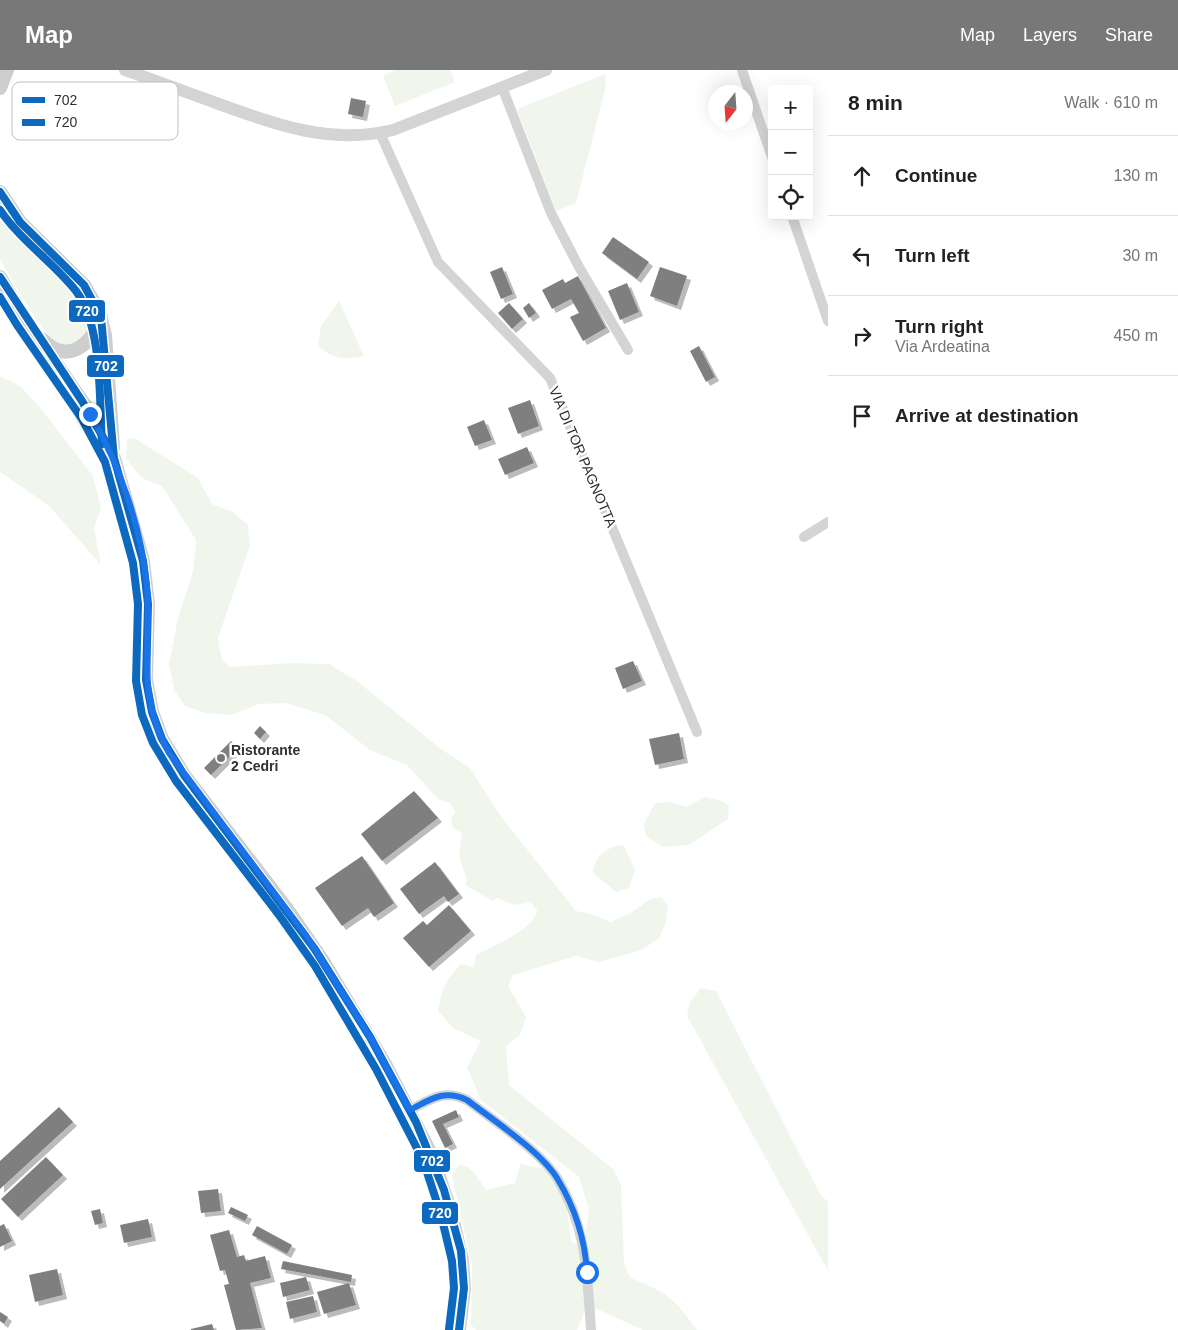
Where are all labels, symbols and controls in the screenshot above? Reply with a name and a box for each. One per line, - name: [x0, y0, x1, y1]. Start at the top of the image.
- text: Map: [25, 21, 73, 48]
- text: Map: [960, 25, 995, 45]
- text: Layers: [1023, 25, 1077, 45]
- text: Share: [1105, 25, 1153, 45]
- legend: [12, 82, 178, 140]
- north arrow: [708, 85, 753, 130]
- map controls: [768, 85, 813, 220]
- button: +: [768, 85, 813, 130]
- text: 8 min: [848, 91, 903, 114]
- text: 702: [54, 92, 78, 108]
- text: Walk · 610 m: [1064, 94, 1158, 111]
- text: 720: [54, 114, 78, 130]
- button: −: [768, 130, 813, 175]
- icon: ahead: [848, 162, 876, 190]
- text: Continue: [895, 165, 977, 186]
- text: 130 m: [1114, 167, 1158, 184]
- button: locate: [768, 175, 813, 220]
- icon: left: [848, 242, 876, 270]
- text: Turn left: [895, 245, 970, 266]
- text: 30 m: [1122, 247, 1158, 264]
- line badge: 720: [68, 299, 106, 323]
- text: 720: [75, 303, 99, 319]
- text: Turn right: [895, 316, 983, 337]
- icon: right: [848, 322, 876, 350]
- text: 450 m: [1114, 327, 1158, 344]
- text: Via Ardeatina: [895, 338, 990, 355]
- line badge: 702: [86, 354, 125, 378]
- text: 702: [94, 358, 118, 374]
- street label: VIA DI TOR PAGNOTTA: [546, 384, 620, 530]
- icon: arrive: [848, 402, 876, 430]
- route end: [79, 403, 102, 426]
- text: Arrive at destination: [895, 405, 1079, 426]
- place label: Ristorante 2 Cedri: [231, 742, 300, 774]
- marker: Ristorante 2 Cedri: [215, 752, 227, 764]
- line badge: 702: [413, 1149, 451, 1173]
- text: 702: [420, 1153, 444, 1169]
- line badge: 720: [421, 1201, 459, 1225]
- text: 720: [428, 1205, 452, 1221]
- route start: [576, 1261, 599, 1284]

